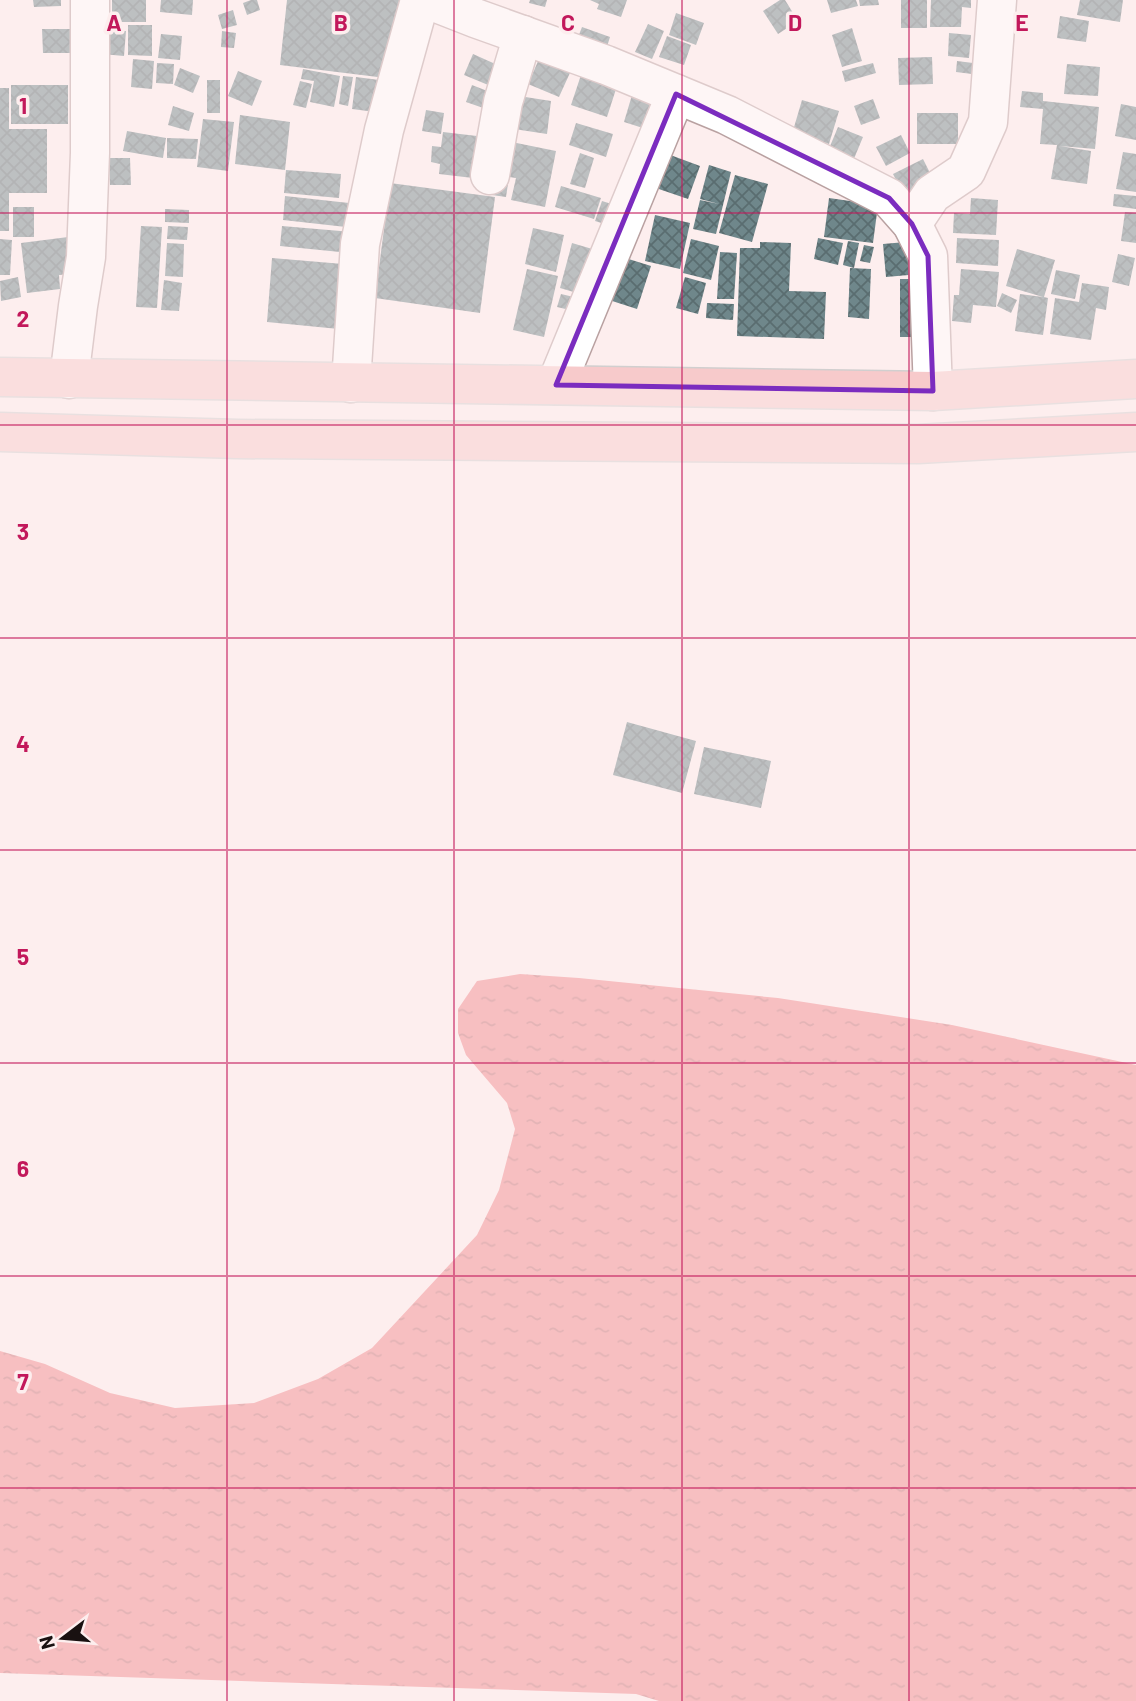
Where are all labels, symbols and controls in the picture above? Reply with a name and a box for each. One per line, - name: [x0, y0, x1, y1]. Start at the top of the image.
- text: A: [106, 8, 122, 36]
- text: B: [334, 8, 348, 36]
- text: C: [561, 8, 575, 36]
- text: D: [788, 8, 802, 36]
- text: E: [1015, 8, 1029, 36]
- text: 1: [19, 91, 27, 119]
- text: 2: [17, 304, 29, 332]
- text: 3: [17, 517, 29, 545]
- text: 4: [16, 729, 30, 757]
- text: 5: [17, 942, 29, 970]
- text: 6: [17, 1154, 29, 1182]
- text: 7: [17, 1367, 29, 1395]
- north arrow: [28, 1603, 98, 1673]
- text: N: [33, 1634, 59, 1652]

